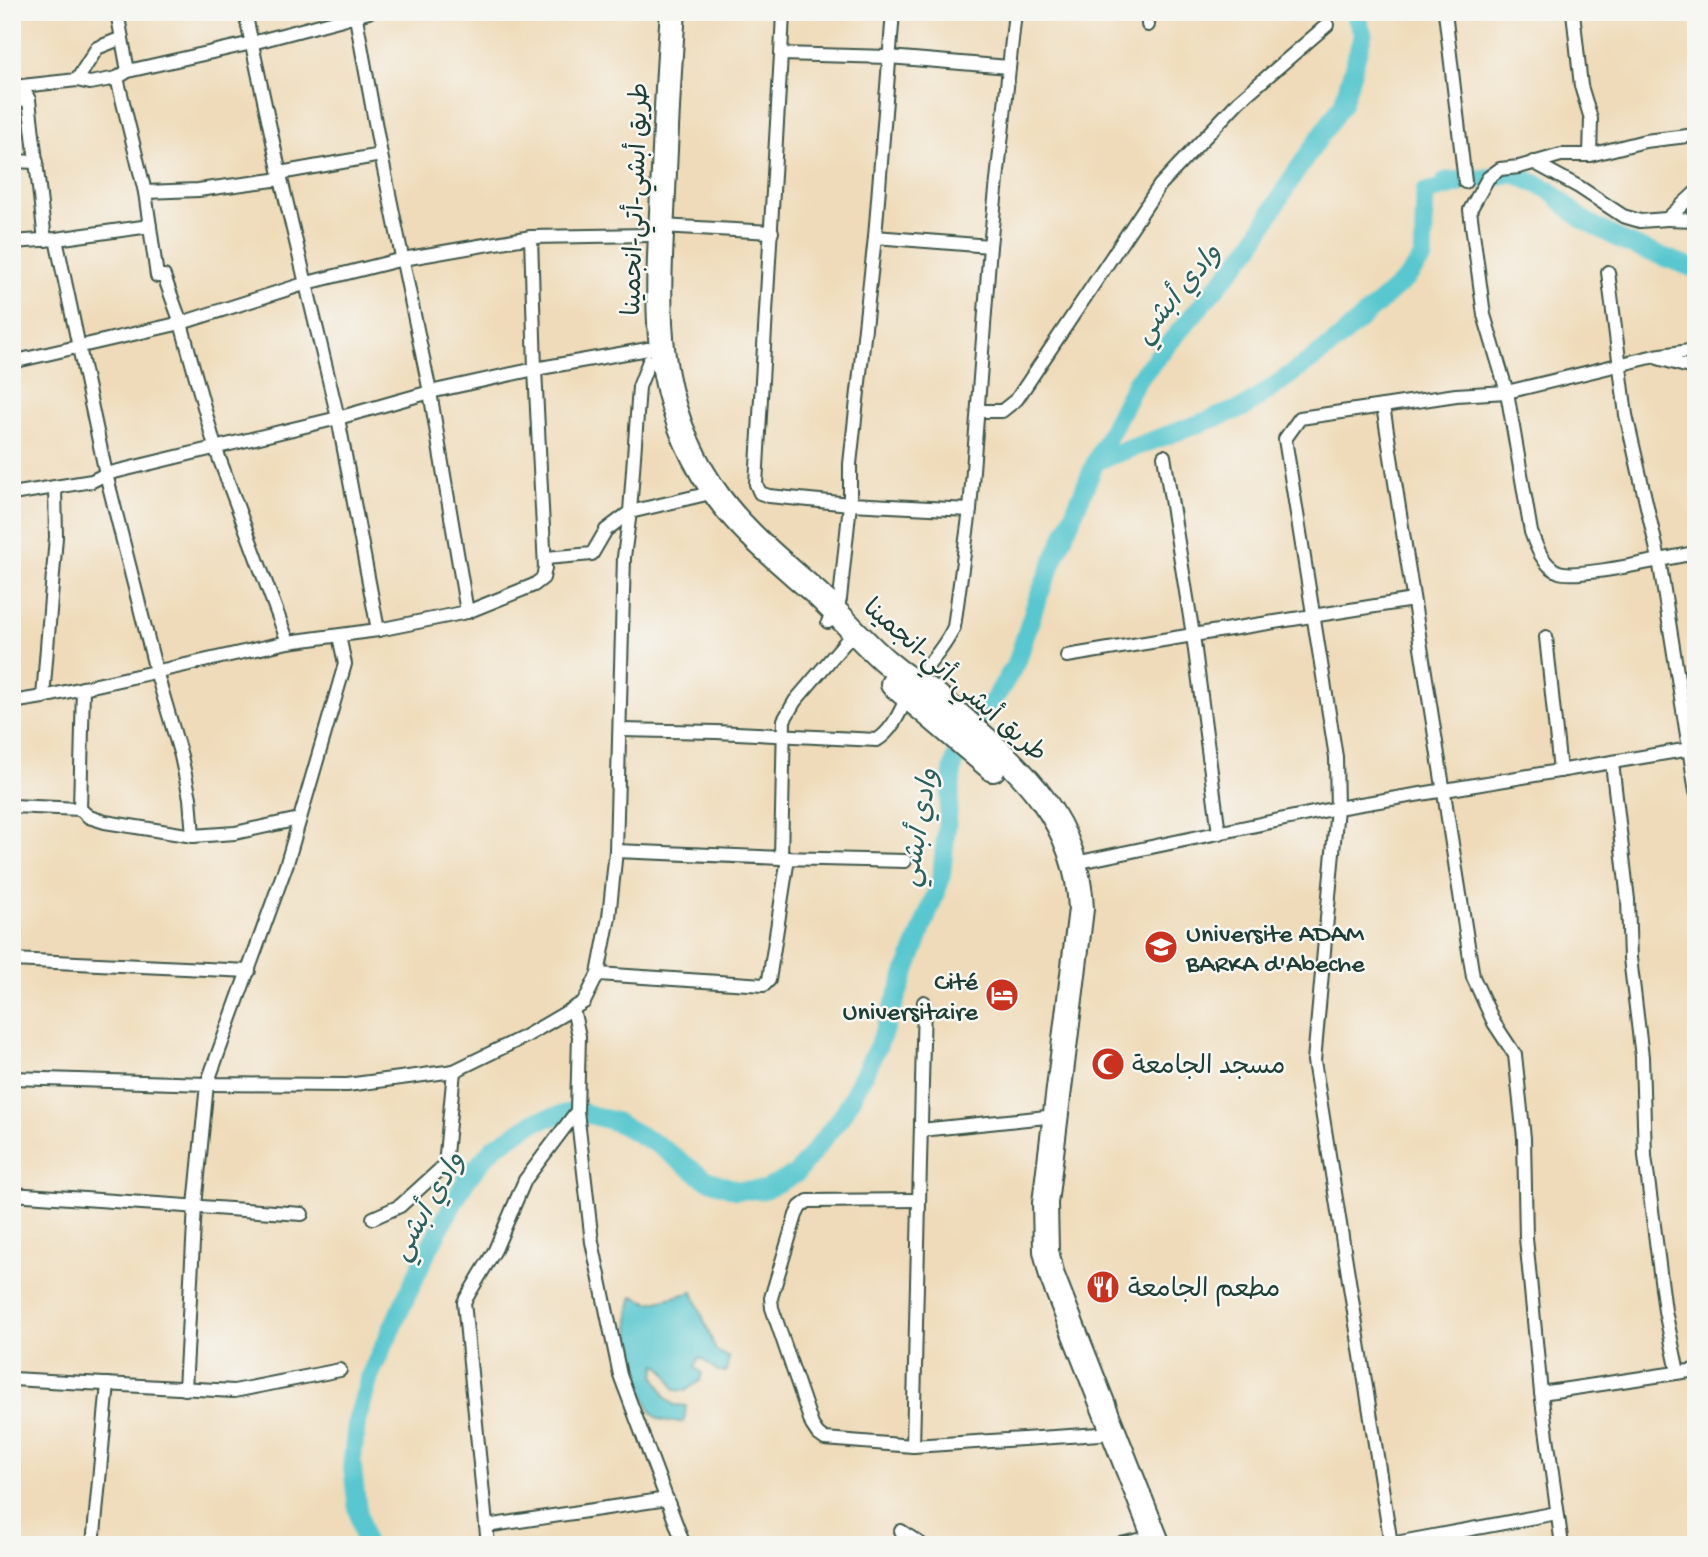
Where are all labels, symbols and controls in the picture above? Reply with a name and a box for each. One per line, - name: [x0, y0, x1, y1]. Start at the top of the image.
- street label: طريق أبشي-أتي-انجمينا: [615, 82, 661, 317]
- water label: وادي أبشي: [1126, 236, 1233, 354]
- street label: طريق أبشي-أتي-انجمينا: [853, 591, 1054, 773]
- water label: وادي أبشي: [891, 766, 952, 890]
- place label: Universite ADAM BARKA d'Abeche: [1185, 921, 1365, 982]
- school or university icon: Universite ADAM BARKA d'Abeche: [1142, 928, 1180, 966]
- place label: Cité Universitaire: [842, 969, 979, 1030]
- hotel icon: Cité Universitaire: [983, 976, 1021, 1014]
- mosque icon: مسجد الجامعة: [1089, 1045, 1127, 1083]
- place label: مسجد الجامعة: [1132, 1053, 1285, 1084]
- water label: وادي أبشي: [382, 1145, 477, 1269]
- restaurant icon: مطعم الجامعة: [1084, 1268, 1122, 1306]
- place label: مطعم الجامعة: [1128, 1276, 1280, 1307]

